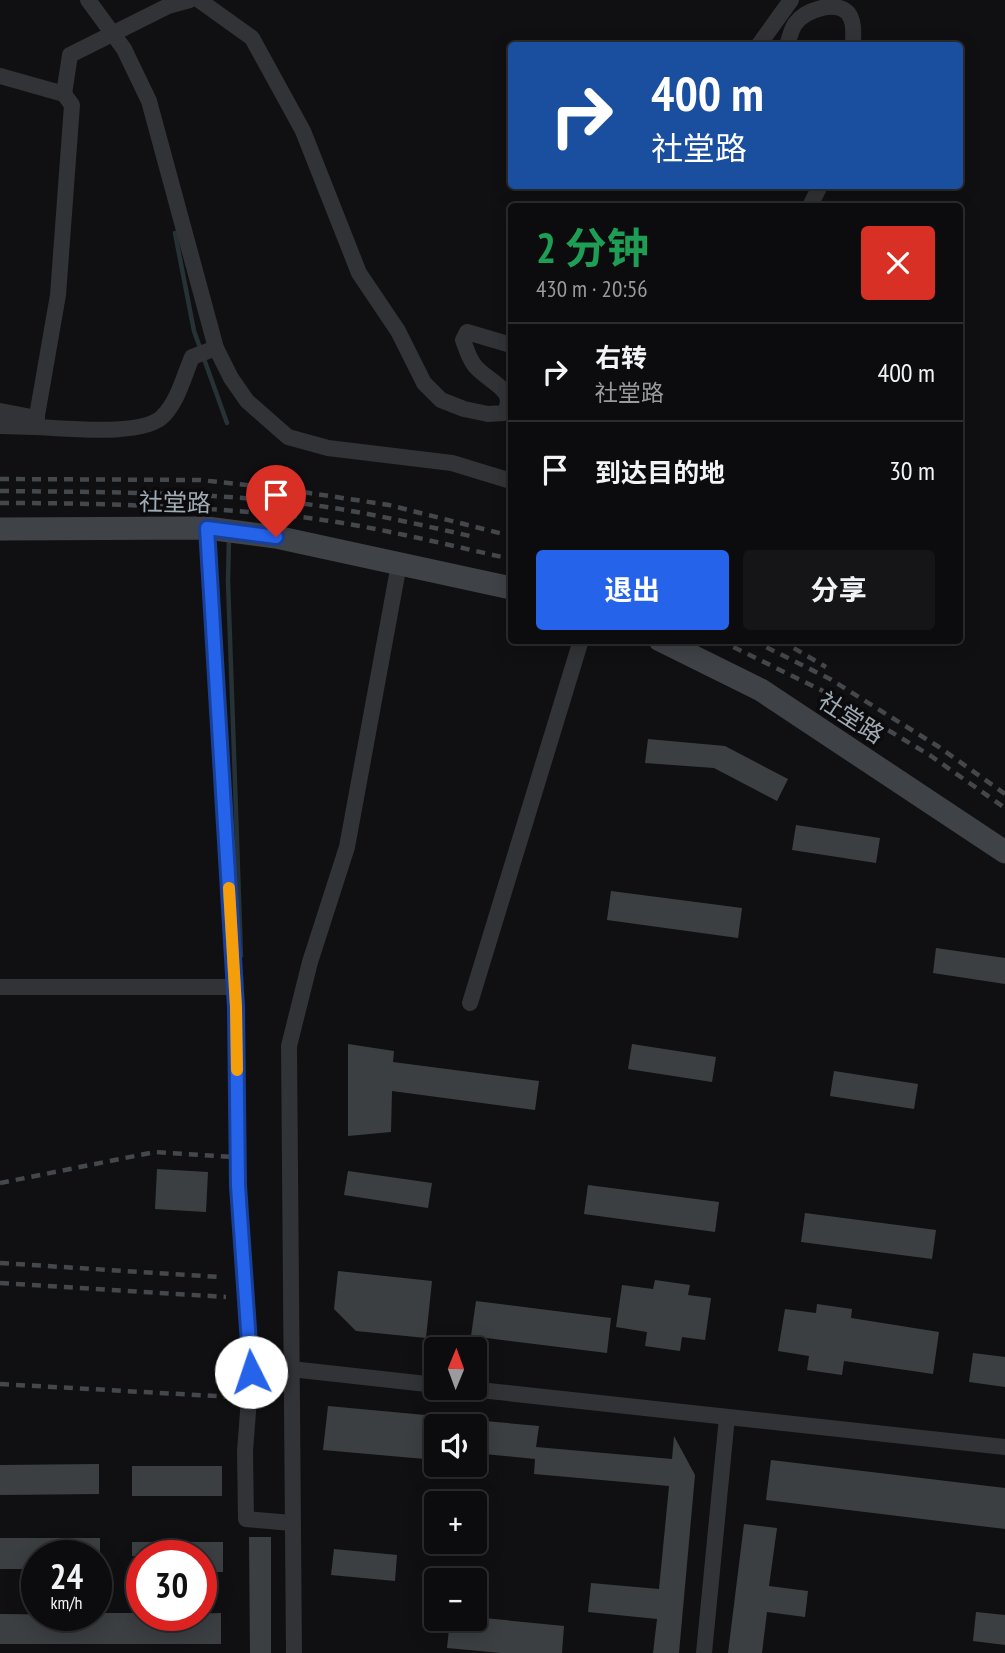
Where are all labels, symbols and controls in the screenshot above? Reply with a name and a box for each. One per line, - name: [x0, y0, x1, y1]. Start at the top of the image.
- text: 400 m: [651, 61, 764, 125]
- icon: right: [536, 70, 627, 161]
- text: 社堂路: [651, 127, 747, 169]
- text: 2 分钟: [536, 220, 649, 275]
- button: close: [861, 226, 935, 300]
- text: 430 m · 20:56: [536, 274, 648, 303]
- text: 右转: [595, 341, 647, 374]
- icon: right: [536, 353, 574, 391]
- text: 400 m: [877, 356, 935, 389]
- text: 社堂路: [595, 378, 664, 407]
- icon: arrive: [536, 451, 574, 489]
- text: 30 m: [889, 454, 935, 487]
- text: 到达目的地: [595, 456, 725, 489]
- pin: [246, 465, 306, 537]
- icon: arrive: [257, 476, 295, 514]
- street label: 社堂路: [139, 486, 211, 519]
- button: 退出: [536, 550, 729, 630]
- button: 分享: [743, 550, 935, 630]
- street label: 社堂路: [813, 685, 890, 750]
- position arrow: [214, 1335, 288, 1409]
- north arrow: [424, 1337, 486, 1400]
- map controls: [424, 1337, 487, 1631]
- button: sound: [424, 1414, 487, 1477]
- button: +: [424, 1491, 487, 1554]
- speed limit sign: 30: [126, 1540, 217, 1631]
- text: 24: [50, 1553, 83, 1599]
- button: −: [424, 1568, 487, 1631]
- text: km/h: [51, 1591, 82, 1614]

